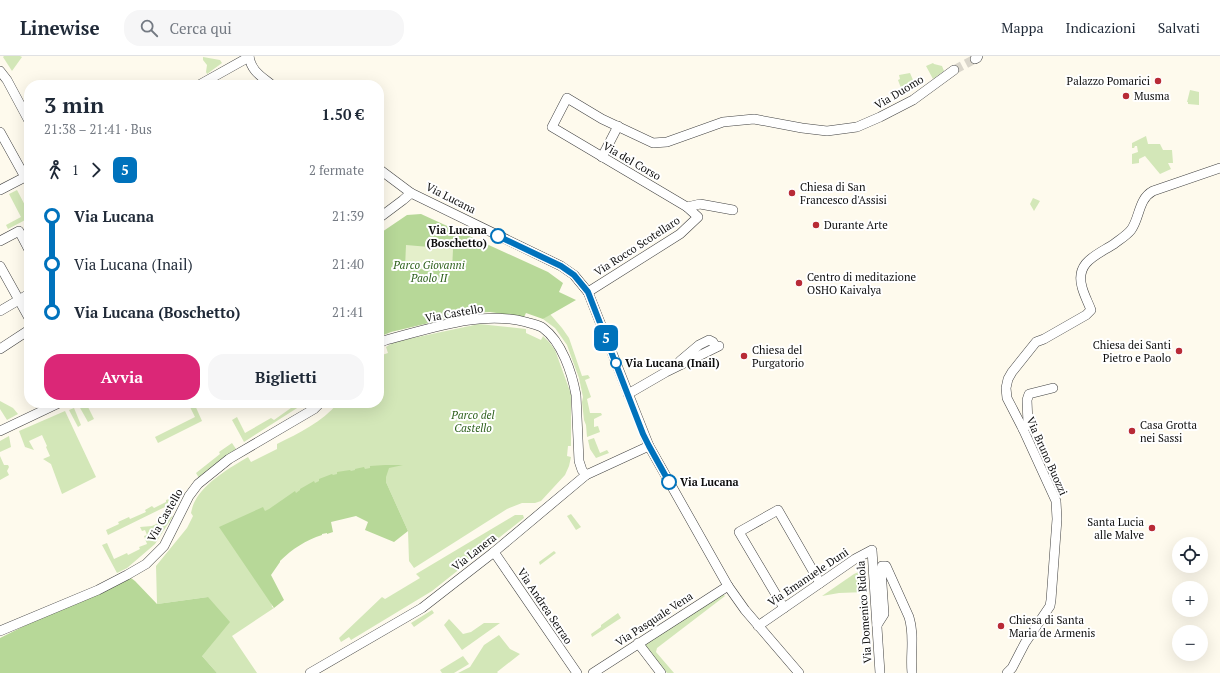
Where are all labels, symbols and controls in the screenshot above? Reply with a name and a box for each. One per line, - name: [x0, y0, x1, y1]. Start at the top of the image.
- search box: [124, 10, 404, 46]
- text: Linewise: [20, 15, 100, 40]
- icon: search: [138, 17, 160, 39]
- text: Cerca qui: [170, 18, 232, 38]
- text: Mappa: [1001, 18, 1043, 37]
- text: Indicazioni: [1065, 18, 1136, 37]
- text: Salvati: [1158, 18, 1200, 37]
- street label: Via Duomo: [872, 72, 926, 112]
- place label: Palazzo Pomarici: [1067, 74, 1150, 88]
- marker: Palazzo Pomarici: [1153, 76, 1163, 86]
- place label: Musma: [1134, 89, 1170, 103]
- text: 3 min: [44, 90, 104, 119]
- marker: Musma: [1121, 91, 1131, 101]
- text: 1.50 €: [322, 104, 364, 124]
- text: 21:38 – 21:41 · Bus: [44, 120, 152, 138]
- street label: Via del Corso: [600, 139, 664, 183]
- icon: walk: [44, 159, 66, 181]
- icon: forward: [85, 159, 107, 181]
- text: 5: [121, 160, 129, 179]
- text: 1: [72, 161, 79, 179]
- text: 2 fermate: [309, 161, 364, 179]
- street label: Via Lucana: [424, 179, 479, 217]
- place label: Chiesa di San Francesco d'Assisi: [800, 180, 887, 207]
- marker: Chiesa di San Francesco d'Assisi: [787, 188, 797, 198]
- text: Via Lucana: [74, 206, 154, 226]
- text: 21:39: [332, 207, 364, 225]
- street label: Via Rocco Scotellaro: [591, 213, 683, 279]
- place label: Durante Arte: [824, 218, 888, 232]
- marker: Durante Arte: [811, 220, 821, 230]
- place label: Via Lucana (Boschetto): [427, 223, 487, 250]
- marker: Via Lucana (Boschetto): [490, 228, 506, 244]
- text: Via Lucana (Inail): [74, 254, 193, 274]
- text: 21:40: [332, 255, 364, 273]
- park label: Parco Giovanni Paolo II: [392, 258, 465, 285]
- place label: Centro di meditazione OSHO Kaivalya: [807, 270, 916, 297]
- marker: Centro di meditazione OSHO Kaivalya: [794, 278, 804, 288]
- street label: Via Castello: [424, 301, 484, 325]
- text: Via Lucana (Boschetto): [74, 302, 241, 322]
- text: 21:41: [332, 303, 364, 321]
- line badge: 5: [593, 325, 619, 351]
- text: 5: [602, 328, 610, 347]
- place label: Chiesa dei Santi Pietro e Paolo: [1093, 338, 1171, 365]
- place label: Chiesa del Purgatorio: [752, 343, 804, 370]
- marker: Chiesa dei Santi Pietro e Paolo: [1174, 346, 1184, 356]
- marker: Chiesa del Purgatorio: [739, 351, 749, 361]
- button: Avvia: [44, 354, 200, 400]
- button: Biglietti: [208, 354, 364, 400]
- place label: Via Lucana (Inail): [625, 356, 720, 370]
- marker: Via Lucana (Inail): [610, 357, 622, 369]
- park label: Parco del Castello: [450, 408, 495, 435]
- street label: Via Bruno Buozzi: [1023, 415, 1071, 497]
- place label: Casa Grotta nei Sassi: [1140, 418, 1198, 445]
- marker: Casa Grotta nei Sassi: [1127, 426, 1137, 436]
- marker: Via Lucana: [661, 474, 677, 490]
- place label: Via Lucana: [680, 475, 739, 489]
- street label: Via Castello: [144, 486, 186, 544]
- place label: Santa Lucia alle Malve: [1087, 515, 1144, 542]
- marker: Santa Lucia alle Malve: [1147, 523, 1157, 533]
- street label: Via Lanera: [449, 530, 499, 574]
- map controls: [1172, 537, 1208, 661]
- button: locate: [1172, 537, 1208, 573]
- street label: Via Emanuele Duni: [765, 545, 851, 609]
- street label: Via Domenico Ridola: [853, 560, 875, 664]
- street label: Via Andrea Serrao: [514, 565, 576, 647]
- button: +: [1172, 581, 1208, 617]
- street label: Via Pasquale Vena: [613, 589, 696, 649]
- place label: Chiesa di Santa Maria de Armenis: [1009, 613, 1096, 640]
- marker: Chiesa di Santa Maria de Armenis: [996, 621, 1006, 631]
- button: −: [1172, 625, 1208, 661]

